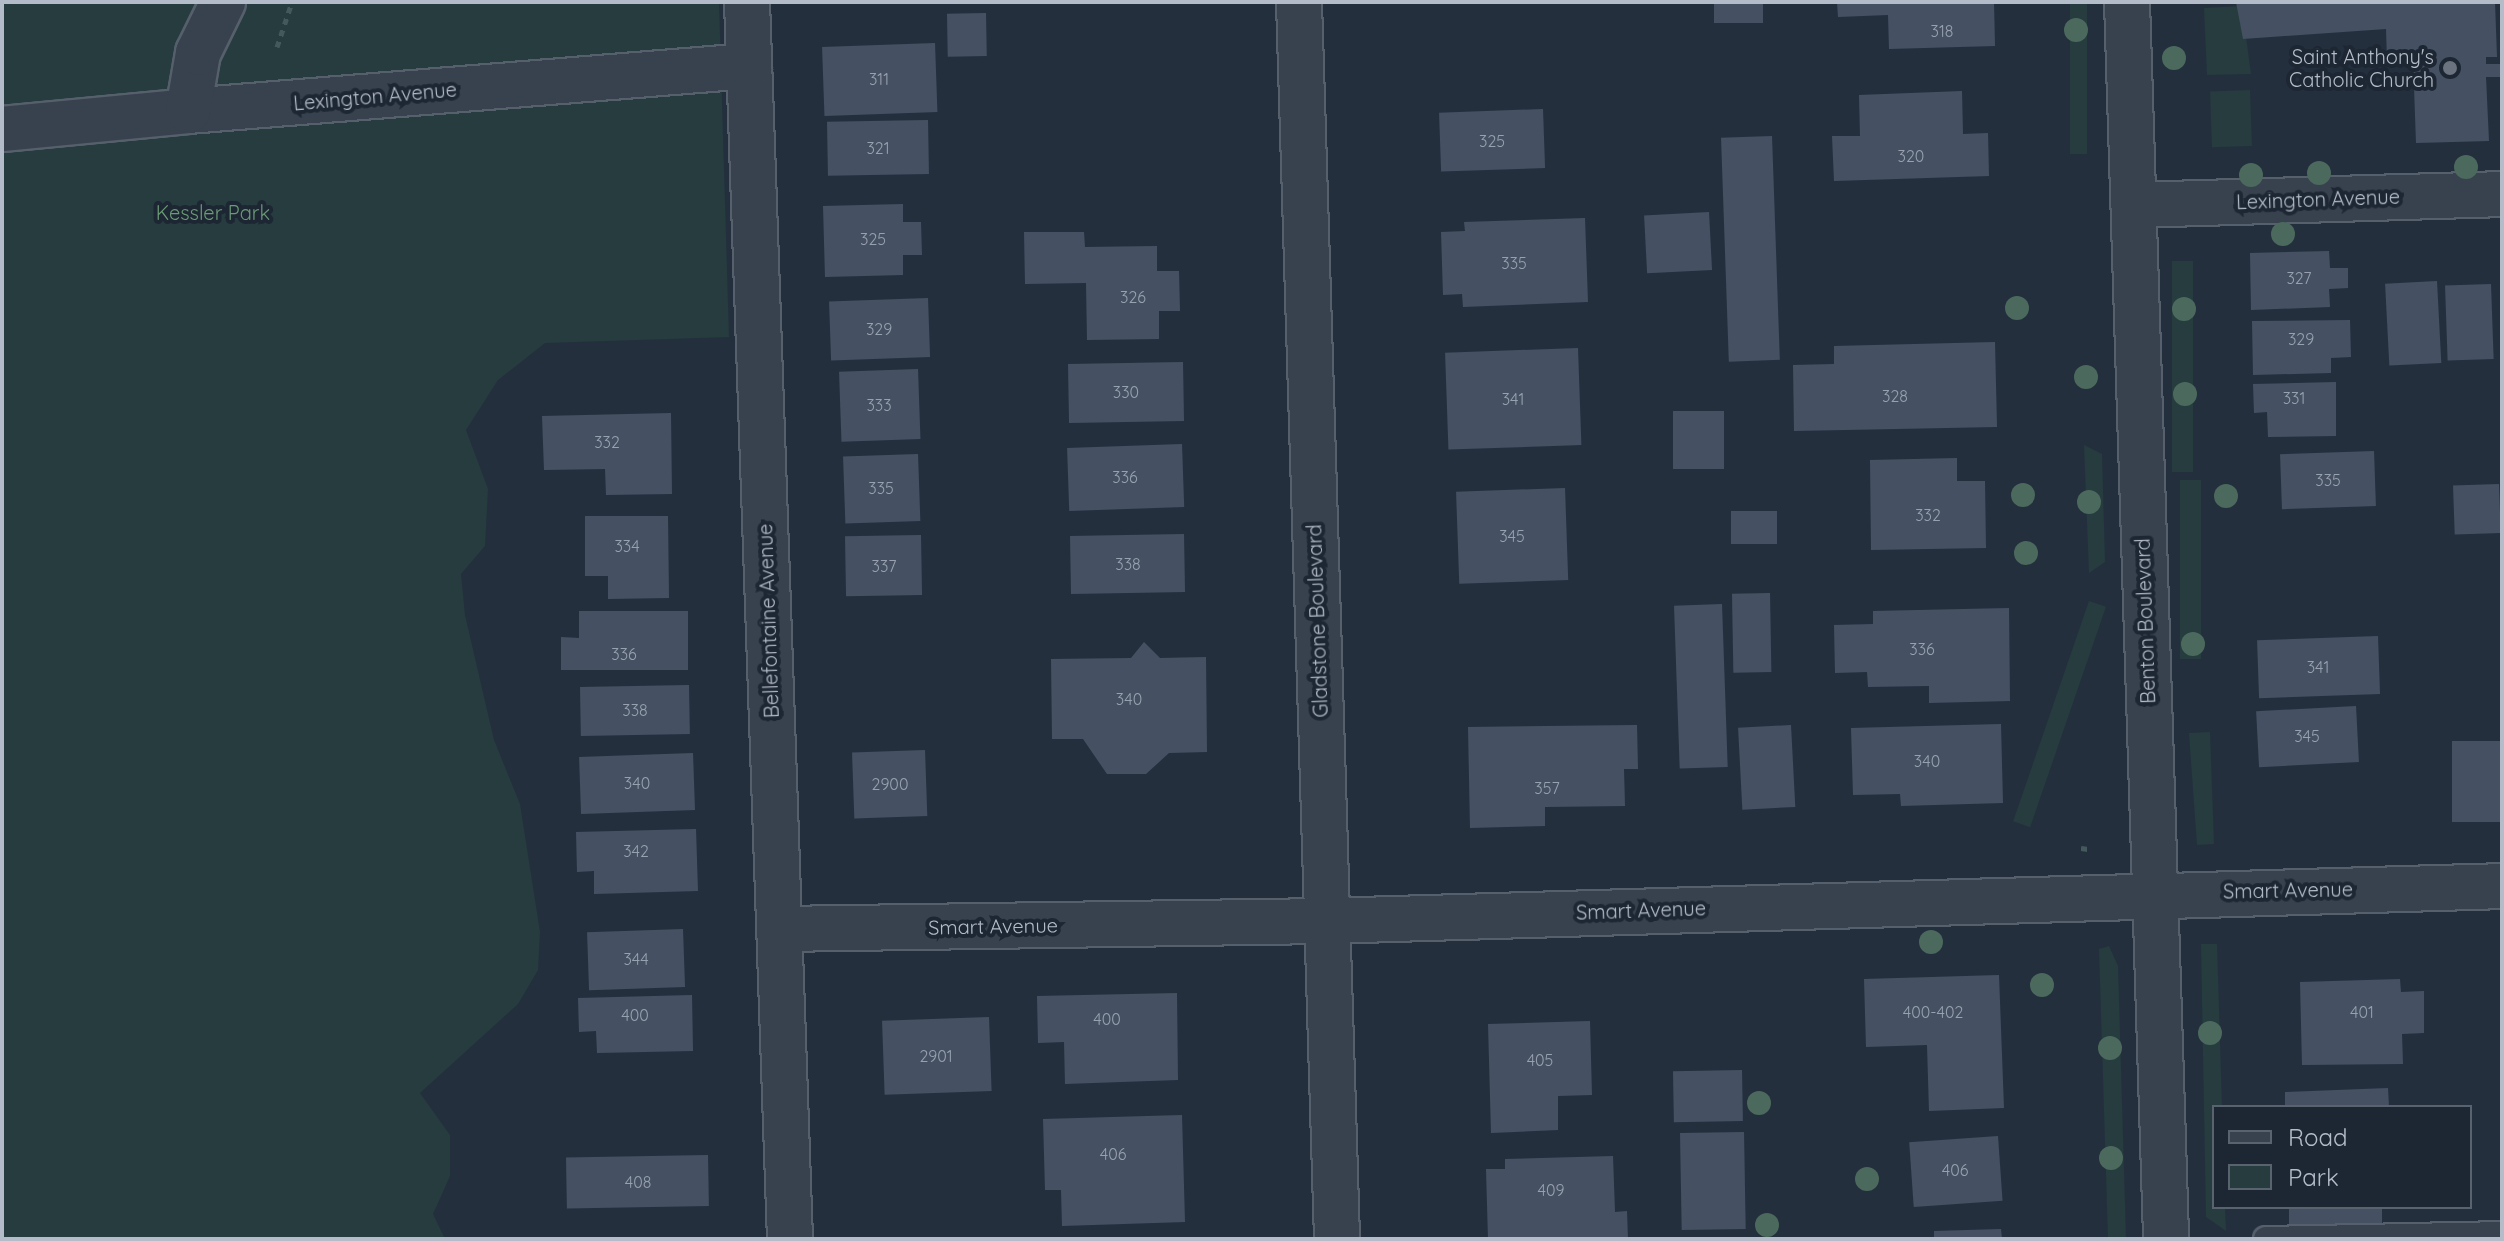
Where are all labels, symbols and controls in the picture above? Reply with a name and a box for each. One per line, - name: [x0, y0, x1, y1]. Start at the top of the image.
- house number: 318: [1931, 21, 1953, 41]
- place label: Saint Anthony's Catholic Church: [2289, 44, 2434, 91]
- marker: Saint Anthony's Catholic Church: [2441, 59, 2459, 77]
- house number: 311: [869, 69, 889, 89]
- street label: Lexington Avenue: [292, 77, 458, 115]
- house number: 325: [1479, 131, 1505, 151]
- house number: 321: [866, 138, 890, 158]
- house number: 320: [1898, 146, 1924, 166]
- street label: Lexington Avenue: [2236, 184, 2400, 214]
- park label: Kessler Park: [156, 200, 270, 224]
- house number: 325: [860, 229, 886, 249]
- house number: 335: [1501, 253, 1527, 273]
- house number: 327: [2286, 268, 2312, 288]
- house number: 326: [1120, 287, 1146, 307]
- house number: 329: [866, 319, 892, 339]
- house number: 329: [2288, 329, 2314, 349]
- house number: 330: [1113, 382, 1139, 402]
- house number: 328: [1882, 386, 1908, 406]
- house number: 331: [2283, 388, 2305, 408]
- house number: 341: [1502, 389, 1524, 409]
- house number: 333: [866, 395, 892, 415]
- house number: 332: [594, 432, 620, 452]
- house number: 336: [1112, 467, 1138, 487]
- house number: 335: [2315, 470, 2341, 490]
- house number: 335: [868, 478, 894, 498]
- house number: 332: [1915, 505, 1941, 525]
- street label: Bellefontaine Avenue: [753, 523, 783, 719]
- street label: Gladstone Boulevard: [1302, 524, 1332, 718]
- house number: 345: [1499, 526, 1525, 546]
- house number: 334: [614, 536, 640, 556]
- street label: Benton Boulevard: [2130, 538, 2160, 704]
- house number: 338: [1115, 554, 1141, 574]
- house number: 337: [872, 556, 896, 576]
- house number: 336: [1909, 639, 1935, 659]
- house number: 336: [611, 644, 637, 664]
- house number: 341: [2307, 657, 2329, 677]
- house number: 340: [1116, 689, 1142, 709]
- house number: 338: [622, 700, 648, 720]
- house number: 345: [2294, 726, 2320, 746]
- house number: 340: [1914, 751, 1940, 771]
- house number: 340: [624, 773, 650, 793]
- house number: 2900: [872, 774, 908, 794]
- house number: 357: [1534, 778, 1560, 798]
- house number: 342: [623, 841, 649, 861]
- street label: Smart Avenue: [2223, 877, 2353, 903]
- street label: Smart Avenue: [1576, 896, 1706, 924]
- street label: Smart Avenue: [928, 913, 1058, 939]
- house number: 344: [623, 949, 649, 969]
- house number: 400-402: [1903, 1002, 1963, 1022]
- house number: 401: [2350, 1002, 2374, 1022]
- house number: 400: [621, 1005, 649, 1025]
- house number: 400: [1093, 1009, 1121, 1029]
- house number: 2901: [919, 1046, 953, 1066]
- house number: 405: [1527, 1050, 1553, 1070]
- legend: [2212, 1105, 2472, 1209]
- text: Road: [2288, 1122, 2348, 1152]
- house number: 406: [1100, 1144, 1126, 1164]
- house number: 406: [1942, 1160, 1968, 1180]
- text: Park: [2288, 1162, 2339, 1192]
- house number: 408: [625, 1172, 651, 1192]
- house number: 409: [1538, 1180, 1564, 1200]

